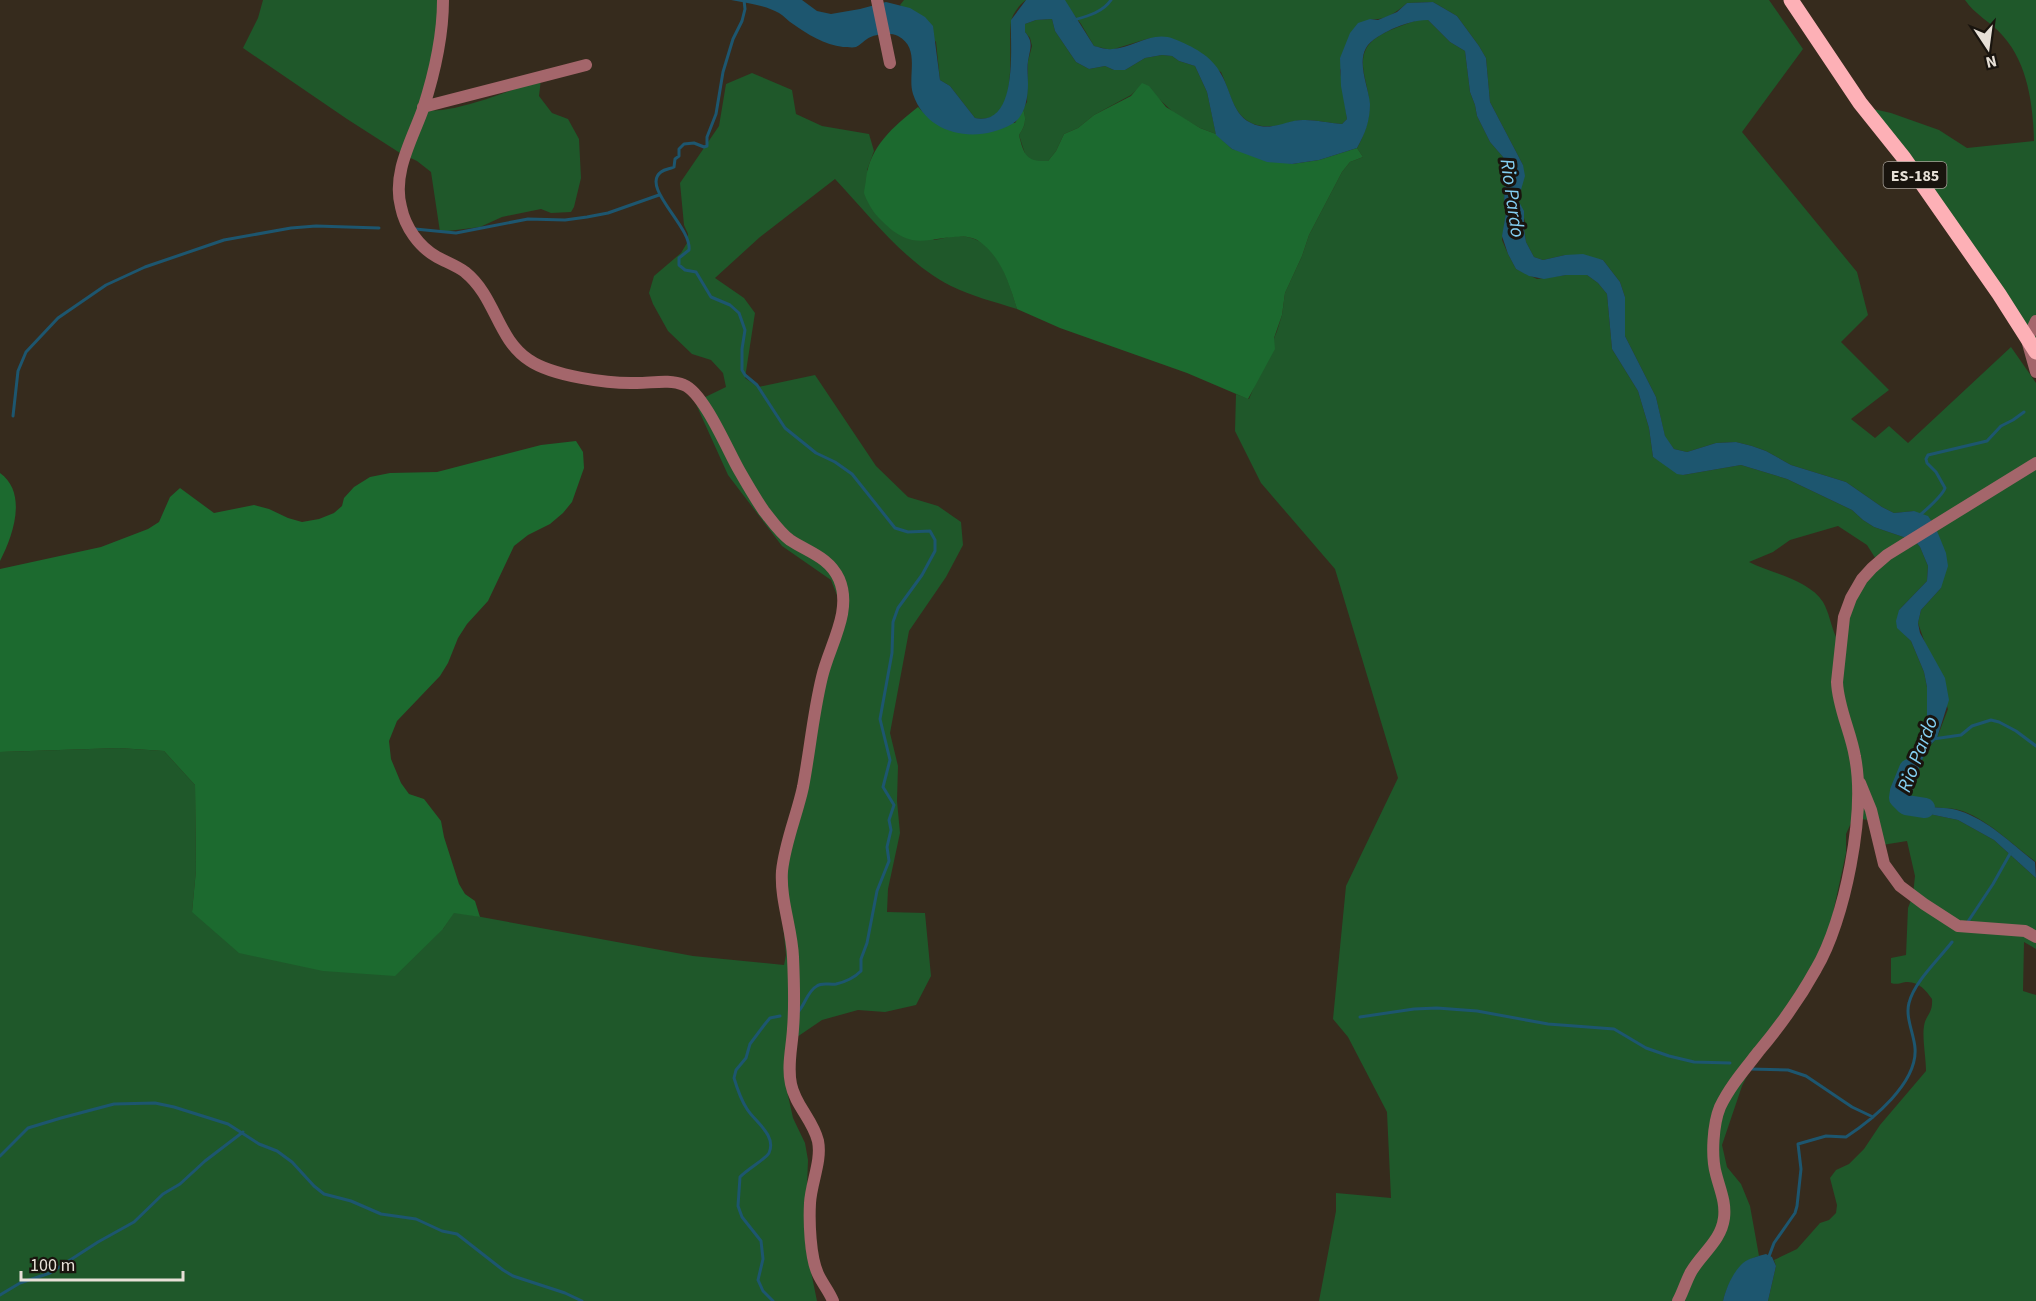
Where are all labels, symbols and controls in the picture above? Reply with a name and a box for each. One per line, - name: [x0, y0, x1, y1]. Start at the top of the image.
- north arrow: [1958, 18, 2018, 78]
- text: N: [1983, 50, 1999, 74]
- water label: Rio Pardo: [1493, 157, 1531, 239]
- road number: ES-185: [1884, 162, 1946, 188]
- water label: Rio Pardo: [1891, 712, 1945, 796]
- scale bar: [21, 1244, 183, 1282]
- text: 100 m: [30, 1253, 75, 1278]

